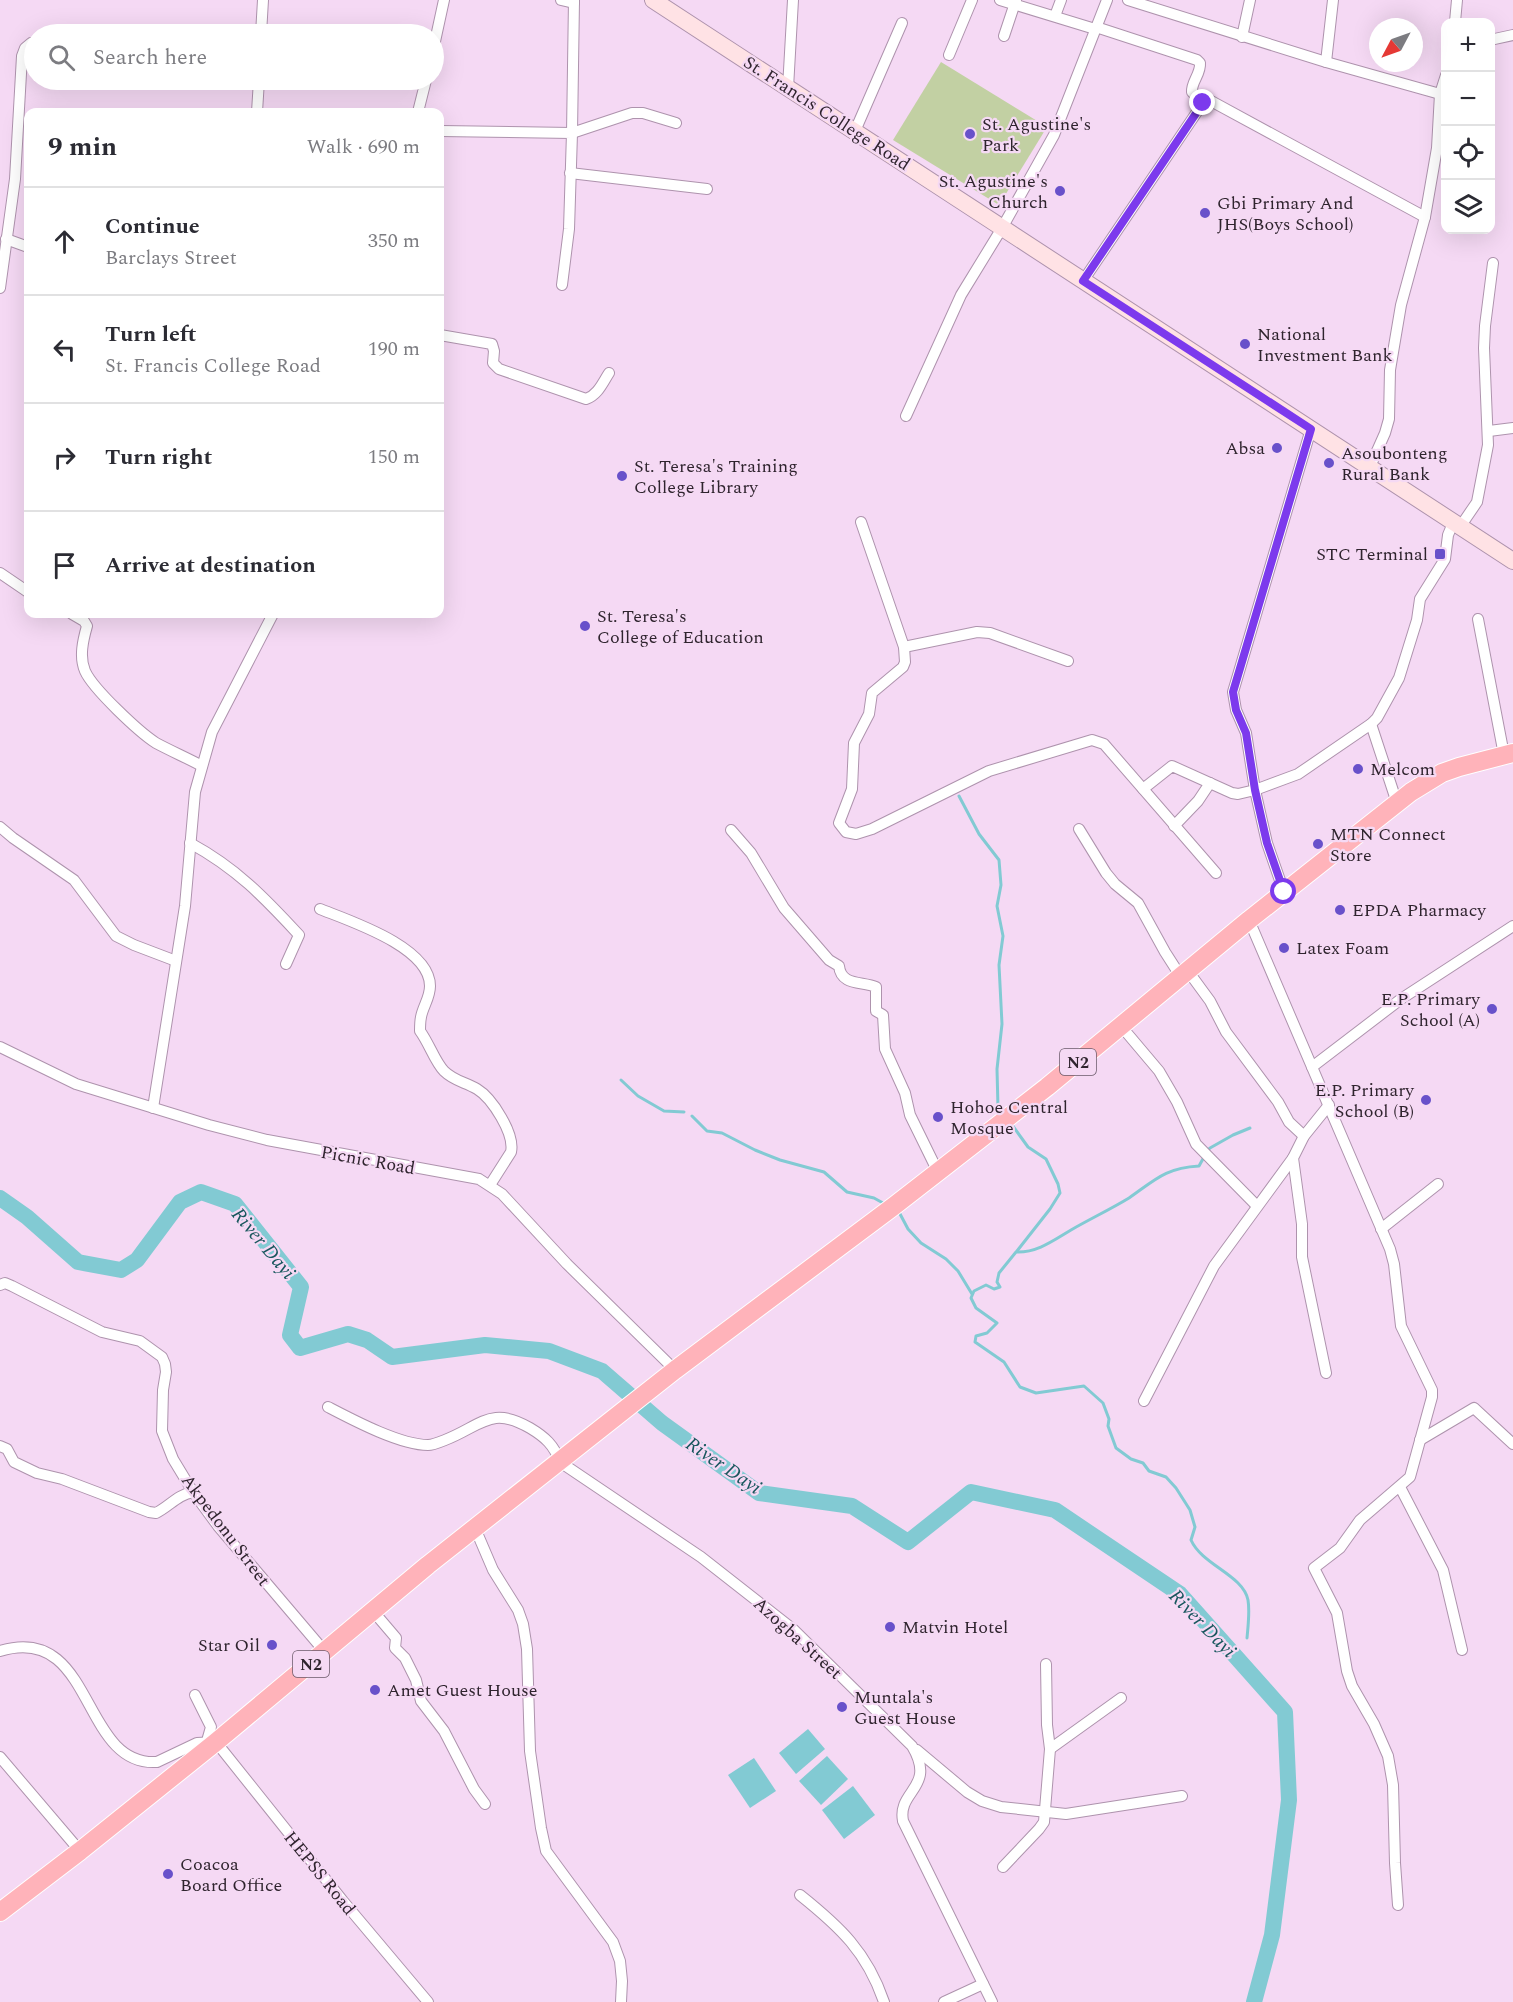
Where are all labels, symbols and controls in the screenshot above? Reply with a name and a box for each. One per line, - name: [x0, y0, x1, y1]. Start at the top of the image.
- north arrow: [1369, 18, 1423, 72]
- map controls: [1441, 18, 1495, 234]
- button: +: [1441, 18, 1495, 72]
- search box: [24, 24, 444, 90]
- icon: search: [45, 41, 78, 74]
- text: Search here: [93, 41, 207, 74]
- street label: St. Francis College Road: [738, 49, 916, 178]
- button: −: [1441, 72, 1495, 126]
- route end: [1189, 89, 1215, 115]
- place label: St. Agustine's Park: [982, 111, 1091, 159]
- button: locate: [1441, 126, 1495, 180]
- text: 9 min: [48, 127, 117, 167]
- marker: St. Agustine's Park: [963, 127, 977, 141]
- text: Walk · 690 m: [307, 132, 420, 162]
- place label: St. Agustine's Church: [939, 168, 1048, 216]
- button: layers: [1441, 180, 1495, 234]
- marker: St. Agustine's Church: [1053, 184, 1067, 198]
- place label: Gbi Primary And JHS(Boys School): [1217, 190, 1354, 238]
- marker: Gbi Primary And JHS(Boys School): [1198, 206, 1212, 220]
- text: Continue: [105, 210, 200, 243]
- icon: ahead: [48, 225, 81, 258]
- text: 350 m: [368, 226, 420, 256]
- text: Barclays Street: [105, 243, 237, 273]
- text: Turn left: [105, 318, 197, 351]
- place label: National Investment Bank: [1257, 321, 1393, 369]
- icon: left: [48, 333, 81, 366]
- text: 190 m: [368, 334, 420, 364]
- marker: National Investment Bank: [1238, 337, 1252, 351]
- text: St. Francis College Road: [105, 351, 321, 381]
- place label: Absa: [1225, 435, 1265, 462]
- place label: Asoubonteng Rural Bank: [1341, 440, 1448, 488]
- icon: right: [48, 441, 81, 474]
- text: Turn right: [105, 441, 212, 474]
- marker: Absa: [1270, 441, 1284, 455]
- text: 150 m: [368, 442, 420, 472]
- place label: St. Teresa's Training College Library: [634, 453, 798, 501]
- marker: Asoubonteng Rural Bank: [1322, 456, 1336, 470]
- marker: St. Teresa's Training College Library: [615, 469, 629, 483]
- place label: STC Terminal: [1316, 541, 1428, 568]
- marker: STC Terminal: [1433, 547, 1447, 561]
- icon: arrive: [48, 549, 81, 582]
- text: Arrive at destination: [105, 549, 316, 582]
- place label: St. Teresa's College of Education: [597, 603, 764, 651]
- marker: St. Teresa's College of Education: [578, 619, 592, 633]
- place label: Melcom: [1370, 756, 1435, 783]
- marker: Melcom: [1351, 762, 1365, 776]
- place label: MTN Connect Store: [1330, 821, 1446, 869]
- marker: MTN Connect Store: [1311, 837, 1325, 851]
- route start: [1270, 878, 1296, 904]
- place label: EPDA Pharmacy: [1352, 897, 1487, 924]
- marker: EPDA Pharmacy: [1333, 903, 1347, 917]
- place label: Latex Foam: [1296, 935, 1389, 962]
- marker: Latex Foam: [1277, 941, 1291, 955]
- place label: E.P. Primary School (A): [1381, 986, 1481, 1034]
- marker: E.P. Primary School (A): [1485, 1002, 1499, 1016]
- road number: N2: [1060, 1049, 1096, 1075]
- place label: E.P. Primary School (B): [1315, 1077, 1415, 1125]
- marker: E.P. Primary School (B): [1419, 1093, 1433, 1107]
- place label: Hohoe Central Mosque: [950, 1094, 1068, 1142]
- marker: Hohoe Central Mosque: [931, 1110, 945, 1124]
- street label: Picnic Road: [319, 1139, 417, 1182]
- water label: River Dayi: [224, 1201, 303, 1287]
- water label: River Dayi: [679, 1429, 768, 1503]
- street label: Akpedonu Street: [174, 1468, 277, 1592]
- water label: River Dayi: [1161, 1582, 1243, 1665]
- street label: Azogba Street: [747, 1591, 848, 1686]
- place label: Matvin Hotel: [902, 1614, 1008, 1641]
- marker: Matvin Hotel: [883, 1620, 897, 1634]
- place label: Star Oil: [198, 1632, 260, 1659]
- marker: Star Oil: [265, 1638, 279, 1652]
- road number: N2: [293, 1651, 329, 1677]
- place label: Amet Guest House: [387, 1677, 538, 1704]
- marker: Amet Guest House: [368, 1683, 382, 1697]
- place label: Muntala's Guest House: [854, 1684, 956, 1732]
- marker: Muntala's Guest House: [835, 1700, 849, 1714]
- street label: HEPSS Road: [277, 1825, 362, 1921]
- place label: Coacoa Board Office: [180, 1851, 282, 1899]
- marker: Coacoa Board Office: [161, 1867, 175, 1881]

